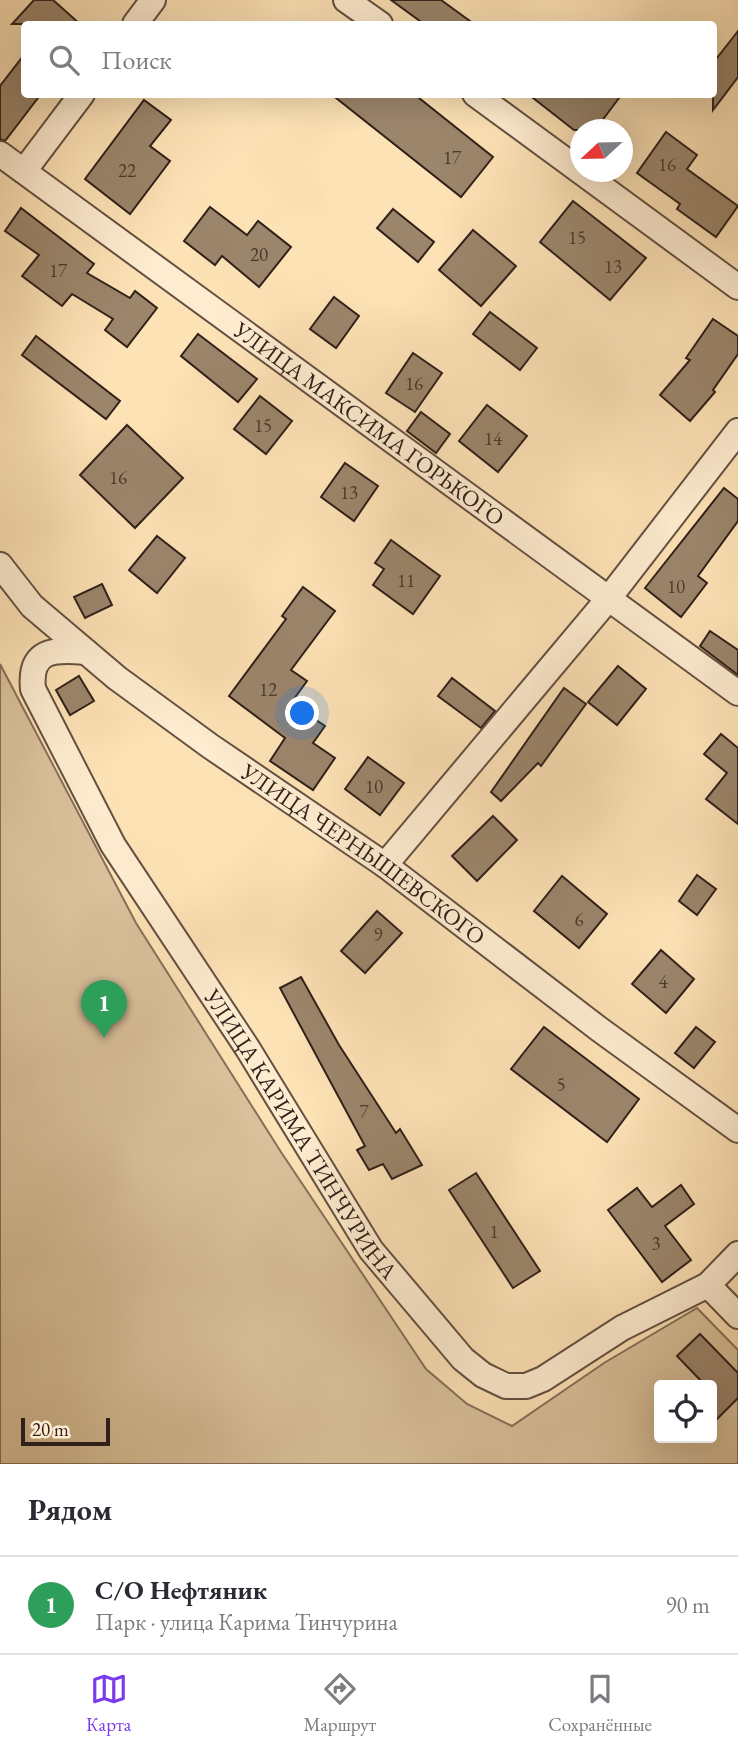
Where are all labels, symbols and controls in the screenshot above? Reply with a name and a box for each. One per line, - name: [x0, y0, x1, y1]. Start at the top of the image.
- search box: [21, 21, 717, 98]
- icon: search: [45, 41, 83, 79]
- text: Поиск: [101, 43, 172, 77]
- north arrow: [570, 119, 633, 182]
- house number: 17: [443, 145, 462, 170]
- house number: 16: [658, 152, 676, 177]
- house number: 22: [118, 158, 136, 183]
- house number: 15: [568, 225, 586, 250]
- house number: 20: [250, 242, 268, 267]
- house number: 13: [604, 254, 622, 279]
- house number: 17: [49, 258, 68, 283]
- street label: УЛИЦА МАКСИМА ГОРЬКОГО: [227, 314, 510, 532]
- house number: 16: [405, 371, 423, 396]
- house number: 15: [254, 413, 272, 438]
- house number: 14: [484, 426, 503, 451]
- house number: 16: [109, 465, 127, 490]
- house number: 13: [340, 480, 358, 505]
- house number: 11: [397, 568, 415, 593]
- house number: 10: [667, 574, 685, 599]
- house number: 12: [259, 677, 277, 702]
- your location: [285, 696, 319, 730]
- street label: УЛИЦА ЧЕРНЫШЕВСКОГО: [234, 756, 491, 951]
- house number: 10: [365, 774, 383, 799]
- house number: 6: [574, 907, 584, 932]
- house number: 9: [373, 922, 383, 947]
- house number: 4: [658, 969, 668, 994]
- pin: 1: [81, 980, 127, 1038]
- street label: УЛИЦА КАРИМА ТИНЧУРИНА: [197, 982, 405, 1286]
- house number: 5: [556, 1072, 566, 1097]
- house number: 7: [359, 1099, 369, 1124]
- house number: 1: [489, 1219, 499, 1244]
- house number: 3: [651, 1231, 661, 1256]
- map controls: [654, 1380, 717, 1443]
- button: locate: [654, 1380, 717, 1443]
- scale bar: [21, 1415, 110, 1447]
- text: 20 m: [32, 1417, 69, 1442]
- text: Рядом: [28, 1490, 112, 1529]
- text: С/О Нефтяник: [95, 1573, 267, 1607]
- text: 1: [45, 1590, 57, 1620]
- text: 90 m: [665, 1590, 710, 1620]
- text: Парк · улица Карима Тинчурина: [95, 1607, 398, 1637]
- tab: Карта: [86, 1670, 131, 1737]
- tab: Маршрут: [303, 1670, 376, 1737]
- tab: Сохранённые: [548, 1670, 652, 1737]

